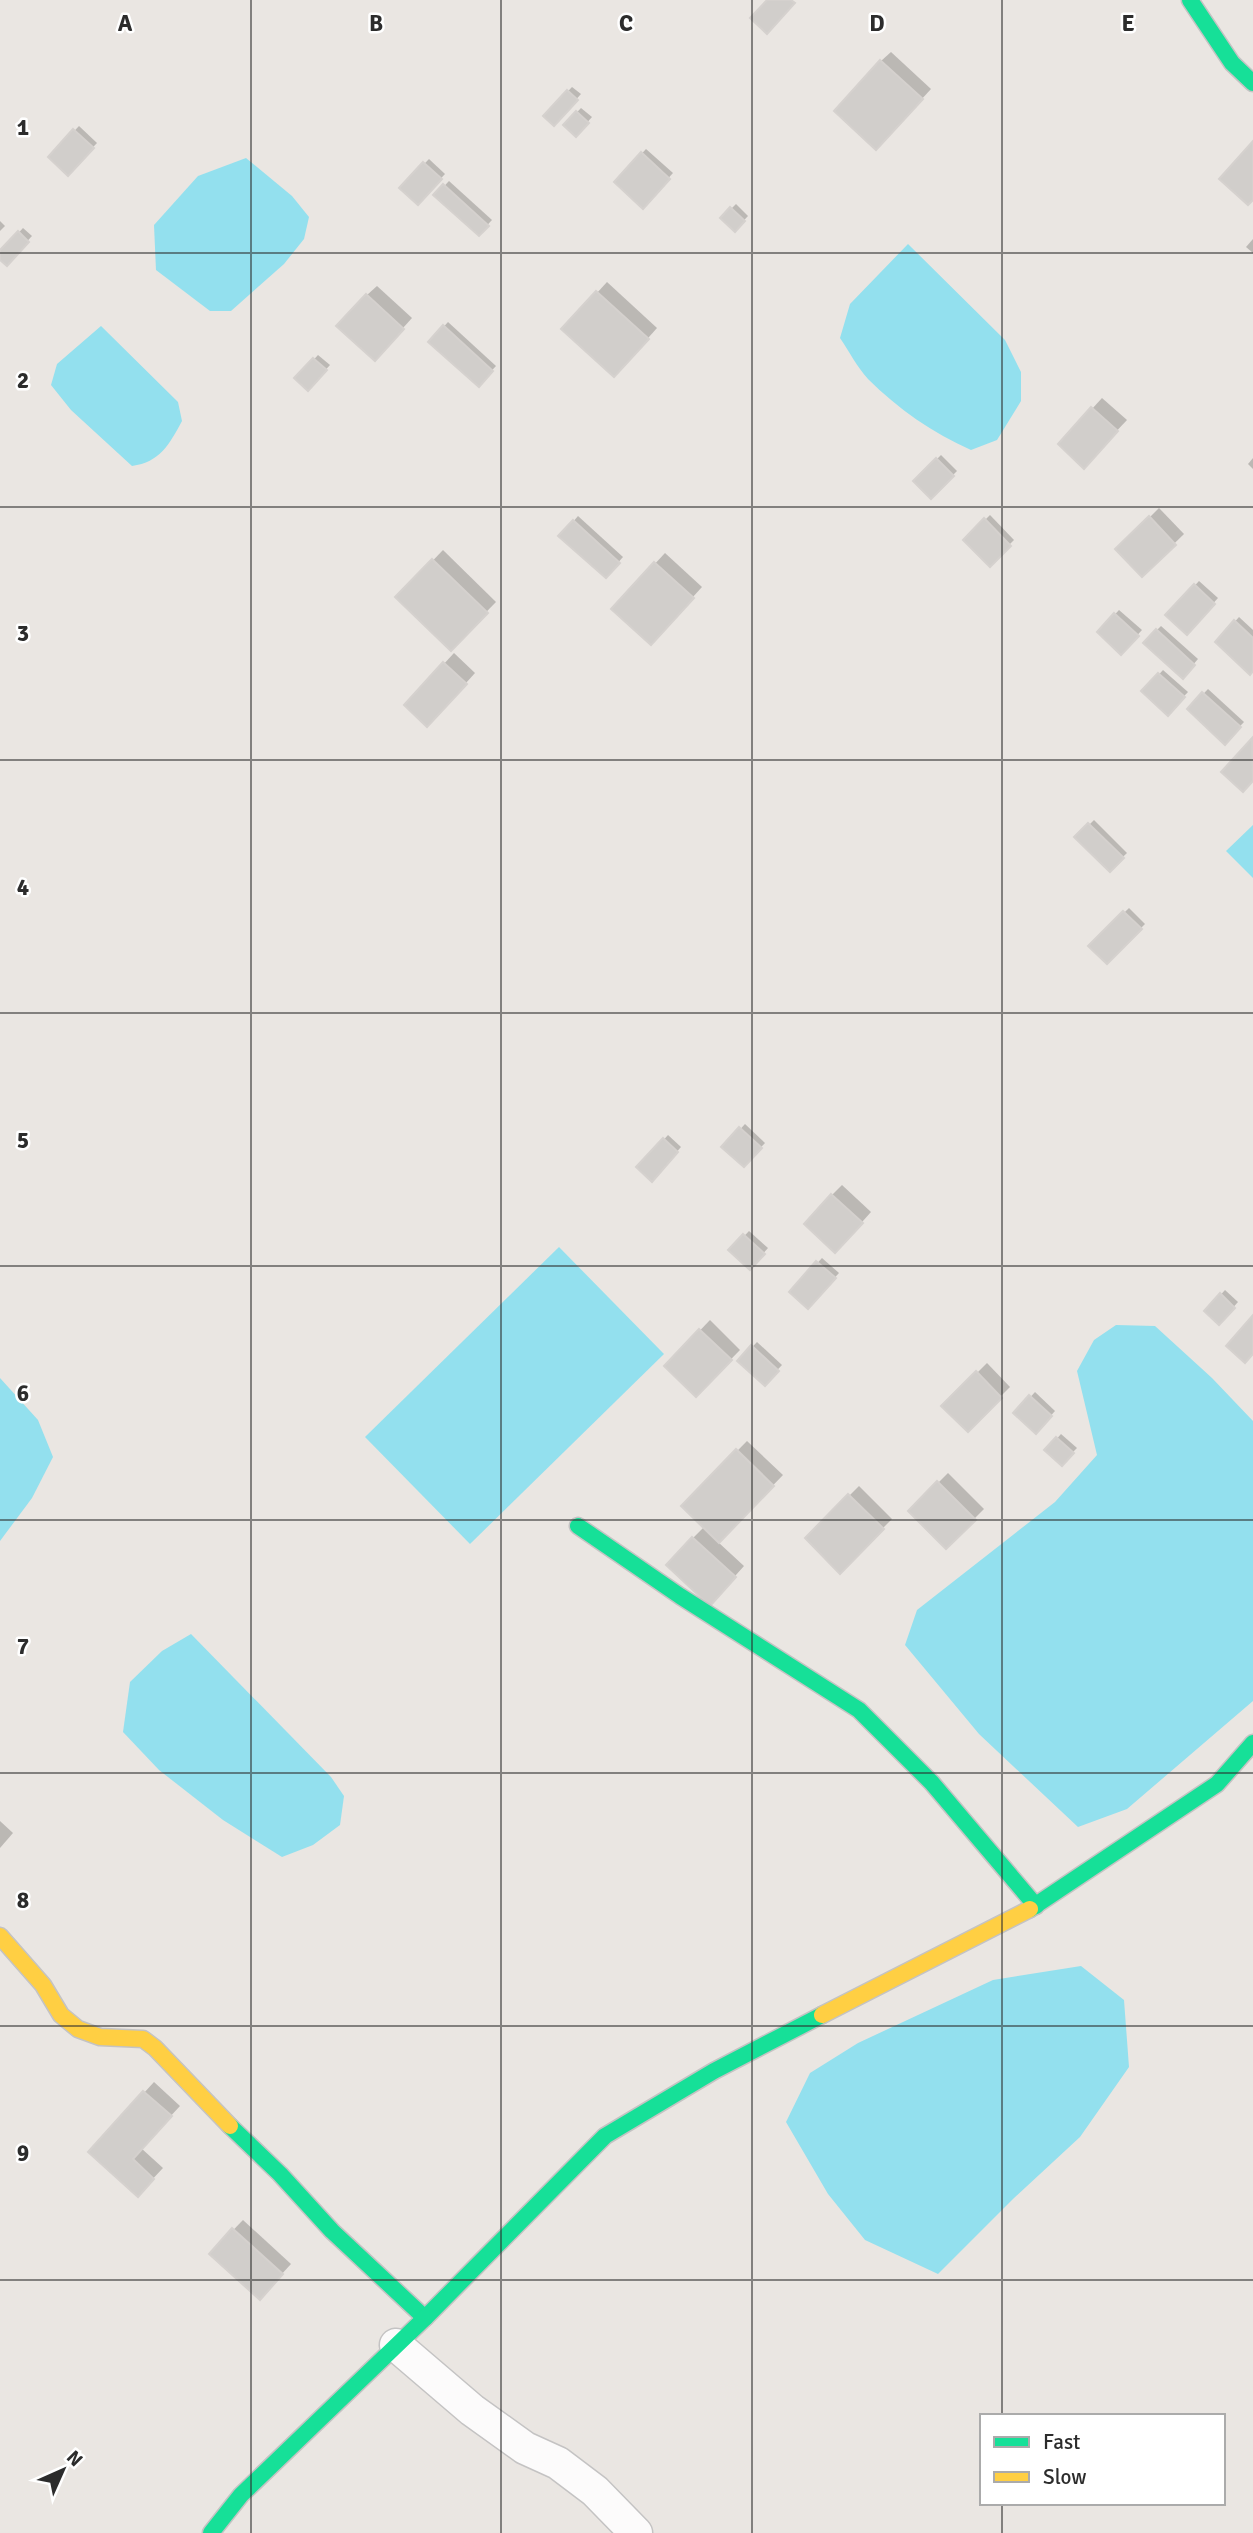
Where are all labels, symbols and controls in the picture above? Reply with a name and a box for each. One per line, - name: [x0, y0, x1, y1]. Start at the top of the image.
- text: A: [118, 9, 133, 38]
- text: B: [369, 9, 383, 38]
- text: C: [619, 9, 633, 38]
- text: D: [869, 9, 885, 38]
- text: E: [1121, 9, 1135, 38]
- text: 1: [17, 113, 29, 142]
- text: 2: [17, 366, 29, 395]
- text: 3: [17, 619, 29, 648]
- text: 4: [17, 873, 29, 902]
- text: 5: [17, 1126, 29, 1155]
- text: 6: [17, 1379, 29, 1408]
- text: 7: [17, 1632, 29, 1661]
- text: 8: [17, 1886, 29, 1915]
- text: 9: [17, 2139, 29, 2168]
- legend: [980, 2414, 1225, 2505]
- text: Fast: [1043, 2429, 1080, 2455]
- north arrow: [28, 2435, 98, 2505]
- text: N: [61, 2446, 87, 2472]
- text: Slow: [1043, 2464, 1087, 2490]

